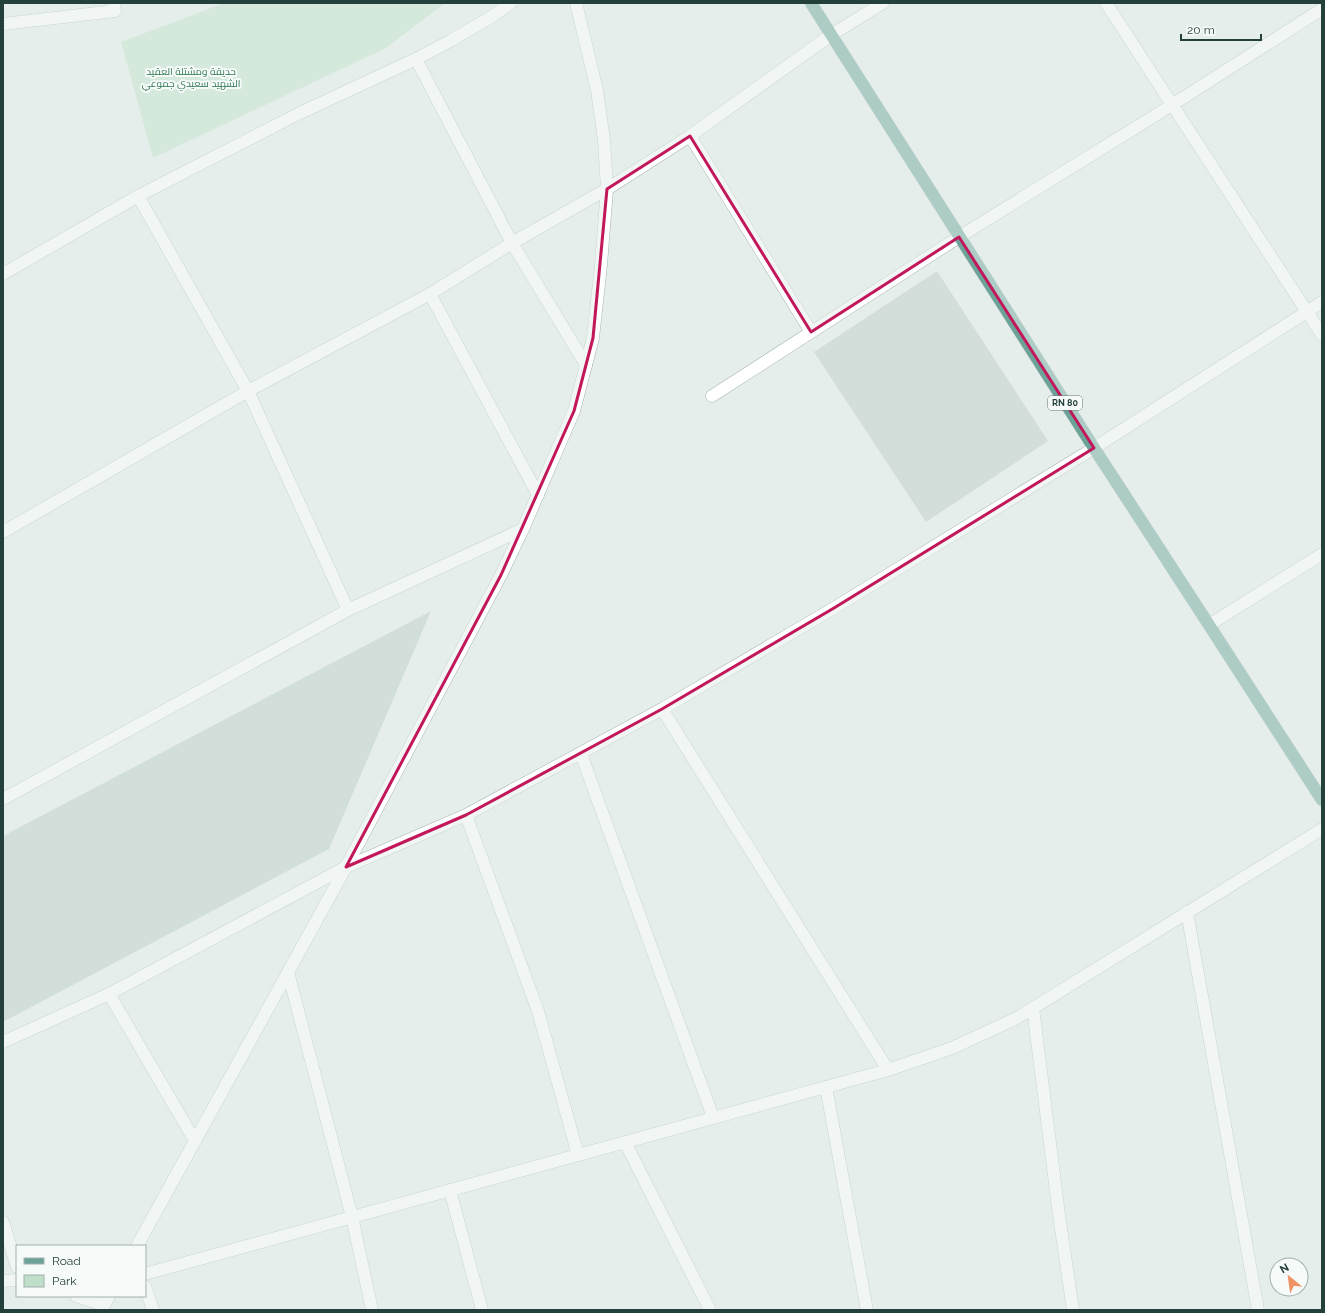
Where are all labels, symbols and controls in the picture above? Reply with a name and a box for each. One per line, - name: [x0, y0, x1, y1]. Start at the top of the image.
- scale bar: [1181, 16, 1261, 42]
- text: 20 m: [1187, 23, 1215, 37]
- park label: حديقة ومشتلة العقيد الشهيد سعيدي جموعي: [142, 66, 240, 91]
- road number: RN 80: [1048, 396, 1082, 410]
- legend: [16, 1245, 146, 1297]
- text: Road: [52, 1254, 81, 1268]
- north arrow: [1269, 1257, 1309, 1297]
- text: N: [1278, 1261, 1291, 1276]
- text: Park: [52, 1274, 77, 1288]

